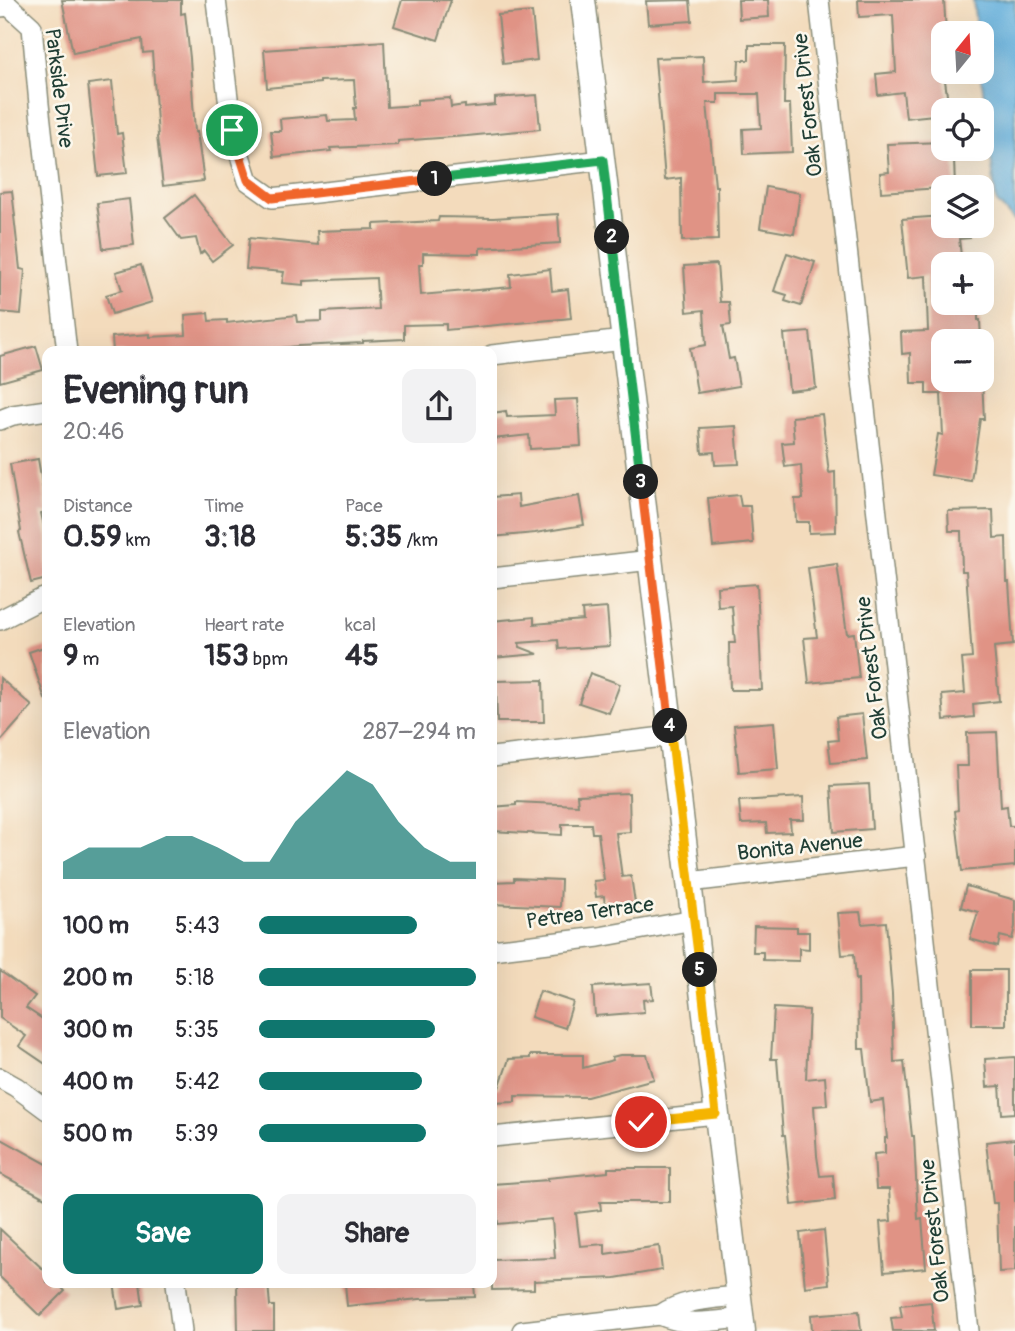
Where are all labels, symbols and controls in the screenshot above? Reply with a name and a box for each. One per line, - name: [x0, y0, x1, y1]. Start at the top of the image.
- north arrow: [931, 21, 994, 84]
- map controls: [931, 21, 994, 392]
- street label: Parkside Drive: [38, 27, 80, 150]
- street label: Oak Forest Drive: [787, 31, 829, 178]
- button: locate: [931, 98, 994, 161]
- pin: [202, 100, 262, 160]
- icon: arrive: [213, 111, 251, 149]
- pin: 1: [418, 162, 452, 196]
- text: 1: [431, 166, 438, 190]
- button: layers: [931, 175, 994, 238]
- pin: 2: [594, 219, 630, 254]
- text: 2: [606, 224, 617, 248]
- button: +: [931, 252, 994, 315]
- button: −: [931, 329, 994, 392]
- text: Evening run: [63, 367, 249, 415]
- button: share: [402, 369, 476, 443]
- text: 20:46: [63, 417, 124, 446]
- pin: 3: [624, 464, 658, 500]
- text: 3: [635, 469, 646, 493]
- text: Distance: [63, 494, 132, 518]
- text: Time: [204, 494, 244, 518]
- text: Pace: [345, 494, 383, 518]
- text: 0.59: [63, 518, 122, 555]
- text: 3:18: [204, 518, 256, 555]
- text: 5:35: [345, 518, 402, 555]
- text: km: [122, 528, 151, 552]
- text: /km: [402, 528, 438, 552]
- street label: Oak Forest Drive: [850, 594, 894, 741]
- text: Elevation: [63, 613, 135, 637]
- text: Heart rate: [204, 613, 284, 637]
- text: kcal: [345, 613, 376, 637]
- text: 9: [63, 637, 78, 674]
- text: 153: [204, 637, 249, 674]
- text: 45: [345, 637, 379, 674]
- text: m: [78, 647, 99, 671]
- text: bpm: [249, 647, 288, 671]
- pin: 4: [652, 708, 688, 744]
- text: 4: [664, 713, 675, 737]
- text: Elevation: [63, 717, 151, 746]
- text: 287–294 m: [362, 717, 476, 746]
- street label: Bonita Avenue: [736, 827, 865, 867]
- street label: Petrea Terrace: [524, 891, 656, 935]
- text: 100 m: [63, 911, 129, 940]
- text: 5:43: [175, 911, 220, 940]
- pin: 5: [682, 953, 718, 988]
- text: 5: [694, 957, 705, 981]
- text: 200 m: [63, 963, 133, 992]
- text: 5:18: [175, 963, 214, 992]
- text: 300 m: [63, 1015, 133, 1044]
- text: 5:35: [175, 1015, 219, 1044]
- text: 400 m: [63, 1067, 133, 1096]
- text: 5:42: [175, 1067, 220, 1096]
- pin: [611, 1092, 671, 1152]
- icon: check: [622, 1103, 660, 1141]
- text: 500 m: [63, 1119, 132, 1148]
- text: 5:39: [175, 1119, 218, 1148]
- street label: Oak Forest Drive: [914, 1157, 956, 1304]
- button: Save: [63, 1194, 263, 1274]
- button: Share: [277, 1194, 476, 1274]

